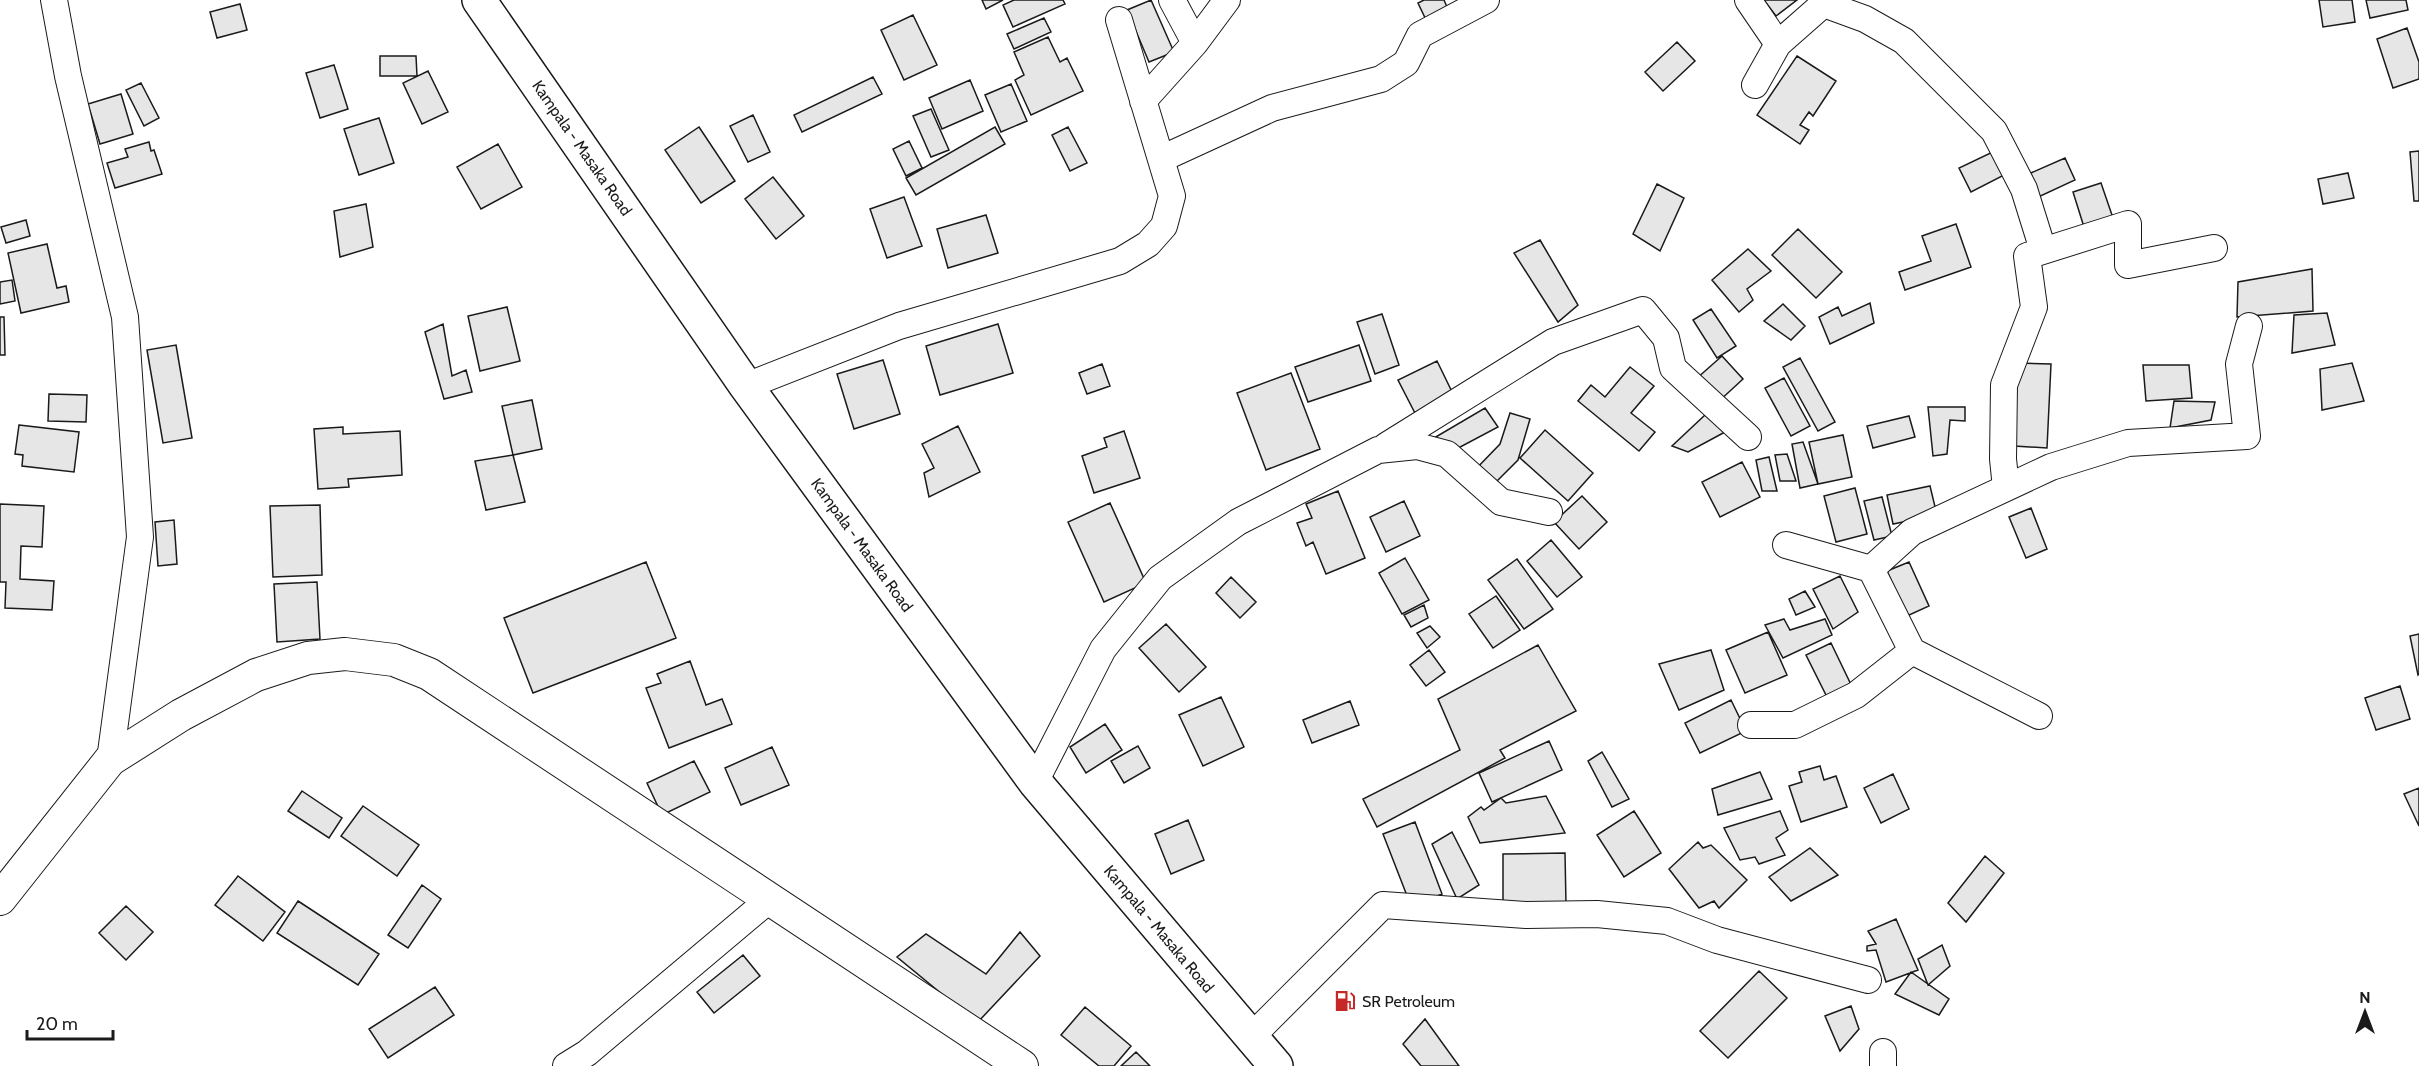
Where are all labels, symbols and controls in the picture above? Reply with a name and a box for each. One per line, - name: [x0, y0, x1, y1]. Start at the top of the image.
- street label: Kampala - Masaka Road: [528, 77, 636, 219]
- street label: Kampala - Masaka Road: [807, 474, 917, 616]
- street label: Kampala - Masaka Road: [1100, 861, 1218, 997]
- north arrow: [2335, 982, 2395, 1042]
- text: N: [2359, 988, 2371, 1007]
- fuel station icon: SR Petroleum: [1333, 989, 1357, 1013]
- place label: SR Petroleum: [1362, 992, 1455, 1011]
- scale bar: [27, 1003, 112, 1041]
- text: 20 m: [36, 1013, 78, 1035]

